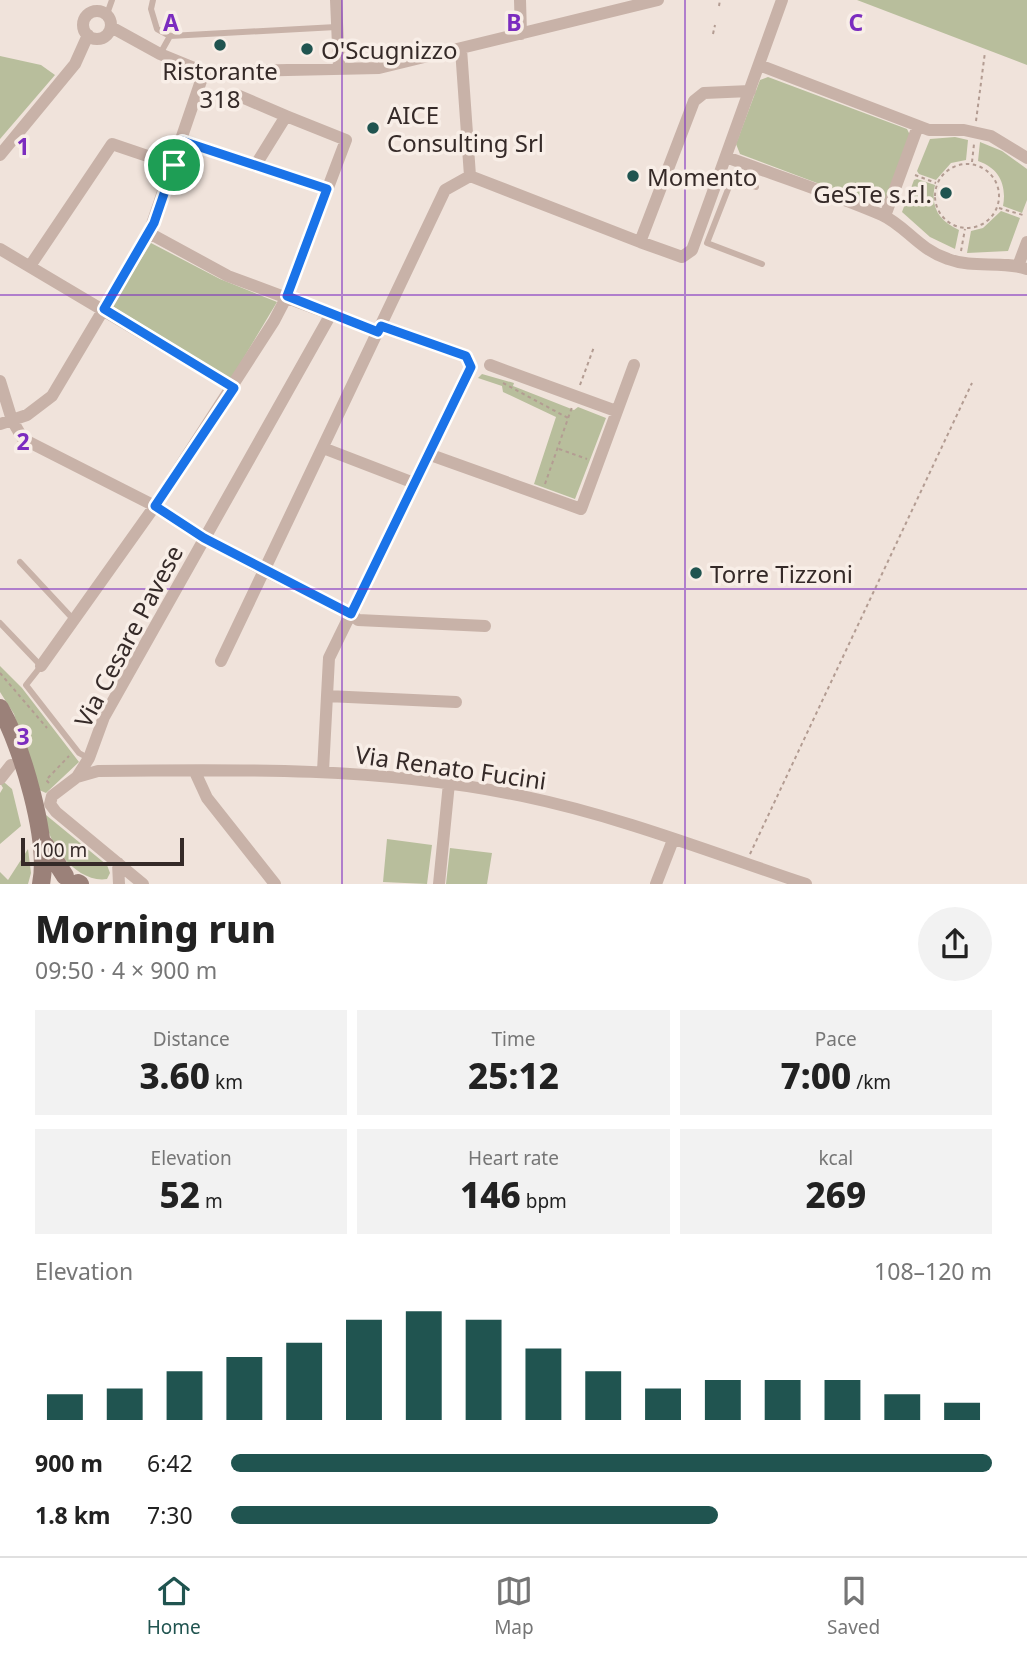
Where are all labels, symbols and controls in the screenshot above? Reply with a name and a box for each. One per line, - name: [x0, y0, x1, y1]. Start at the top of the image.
- text: A: [163, 6, 179, 38]
- text: B: [506, 6, 522, 38]
- text: C: [849, 6, 864, 38]
- place label: O'Scugnizzo: [321, 33, 458, 66]
- marker: Ristorante 318: [212, 37, 228, 53]
- marker: O'Scugnizzo: [299, 41, 315, 57]
- place label: Ristorante 318: [162, 54, 278, 115]
- place label: AICE Consulting Srl: [387, 98, 544, 159]
- marker: AICE Consulting Srl: [365, 120, 381, 136]
- text: 1: [16, 130, 30, 162]
- pin: [144, 135, 204, 195]
- icon: arrive: [155, 146, 193, 184]
- place label: Momento: [647, 160, 757, 193]
- marker: Momento: [625, 168, 641, 184]
- place label: GeSTe s.r.l.: [813, 177, 932, 210]
- marker: GeSTe s.r.l.: [938, 185, 954, 201]
- text: 2: [16, 425, 30, 457]
- street label: Via Cesare Pavese: [66, 539, 190, 733]
- place label: Torre Tizzoni: [710, 557, 853, 590]
- marker: Torre Tizzoni: [688, 565, 704, 581]
- text: 3: [16, 720, 30, 752]
- street label: Via Renato Fucini: [353, 737, 549, 797]
- scale bar: [21, 835, 184, 867]
- text: 100 m: [32, 837, 87, 863]
- text: Morning run: [35, 902, 276, 954]
- button: share: [918, 907, 992, 981]
- text: 09:50 · 4 × 900 m: [35, 954, 217, 986]
- text: Distance: [153, 1026, 230, 1052]
- text: Time: [492, 1026, 535, 1052]
- text: Pace: [815, 1026, 857, 1052]
- text: 3.60: [139, 1052, 210, 1099]
- text: 25:12: [468, 1052, 559, 1099]
- text: 7:00: [781, 1052, 851, 1099]
- text: km: [210, 1069, 243, 1095]
- text: /km: [851, 1069, 891, 1095]
- text: Elevation: [151, 1145, 232, 1171]
- text: Heart rate: [468, 1145, 559, 1171]
- text: kcal: [818, 1145, 853, 1171]
- text: 52: [160, 1171, 200, 1218]
- text: 146: [460, 1171, 521, 1218]
- text: 269: [805, 1171, 866, 1218]
- text: m: [200, 1188, 223, 1214]
- text: bpm: [521, 1188, 567, 1214]
- text: Elevation: [35, 1255, 133, 1287]
- text: 108–120 m: [874, 1255, 992, 1287]
- text: 900 m: [35, 1447, 103, 1479]
- text: 6:42: [147, 1447, 193, 1479]
- text: 1.8 km: [35, 1499, 110, 1531]
- text: 7:30: [147, 1499, 193, 1531]
- tab: Home: [147, 1572, 201, 1640]
- tab: Map: [494, 1572, 534, 1640]
- tab: Saved: [827, 1572, 880, 1640]

